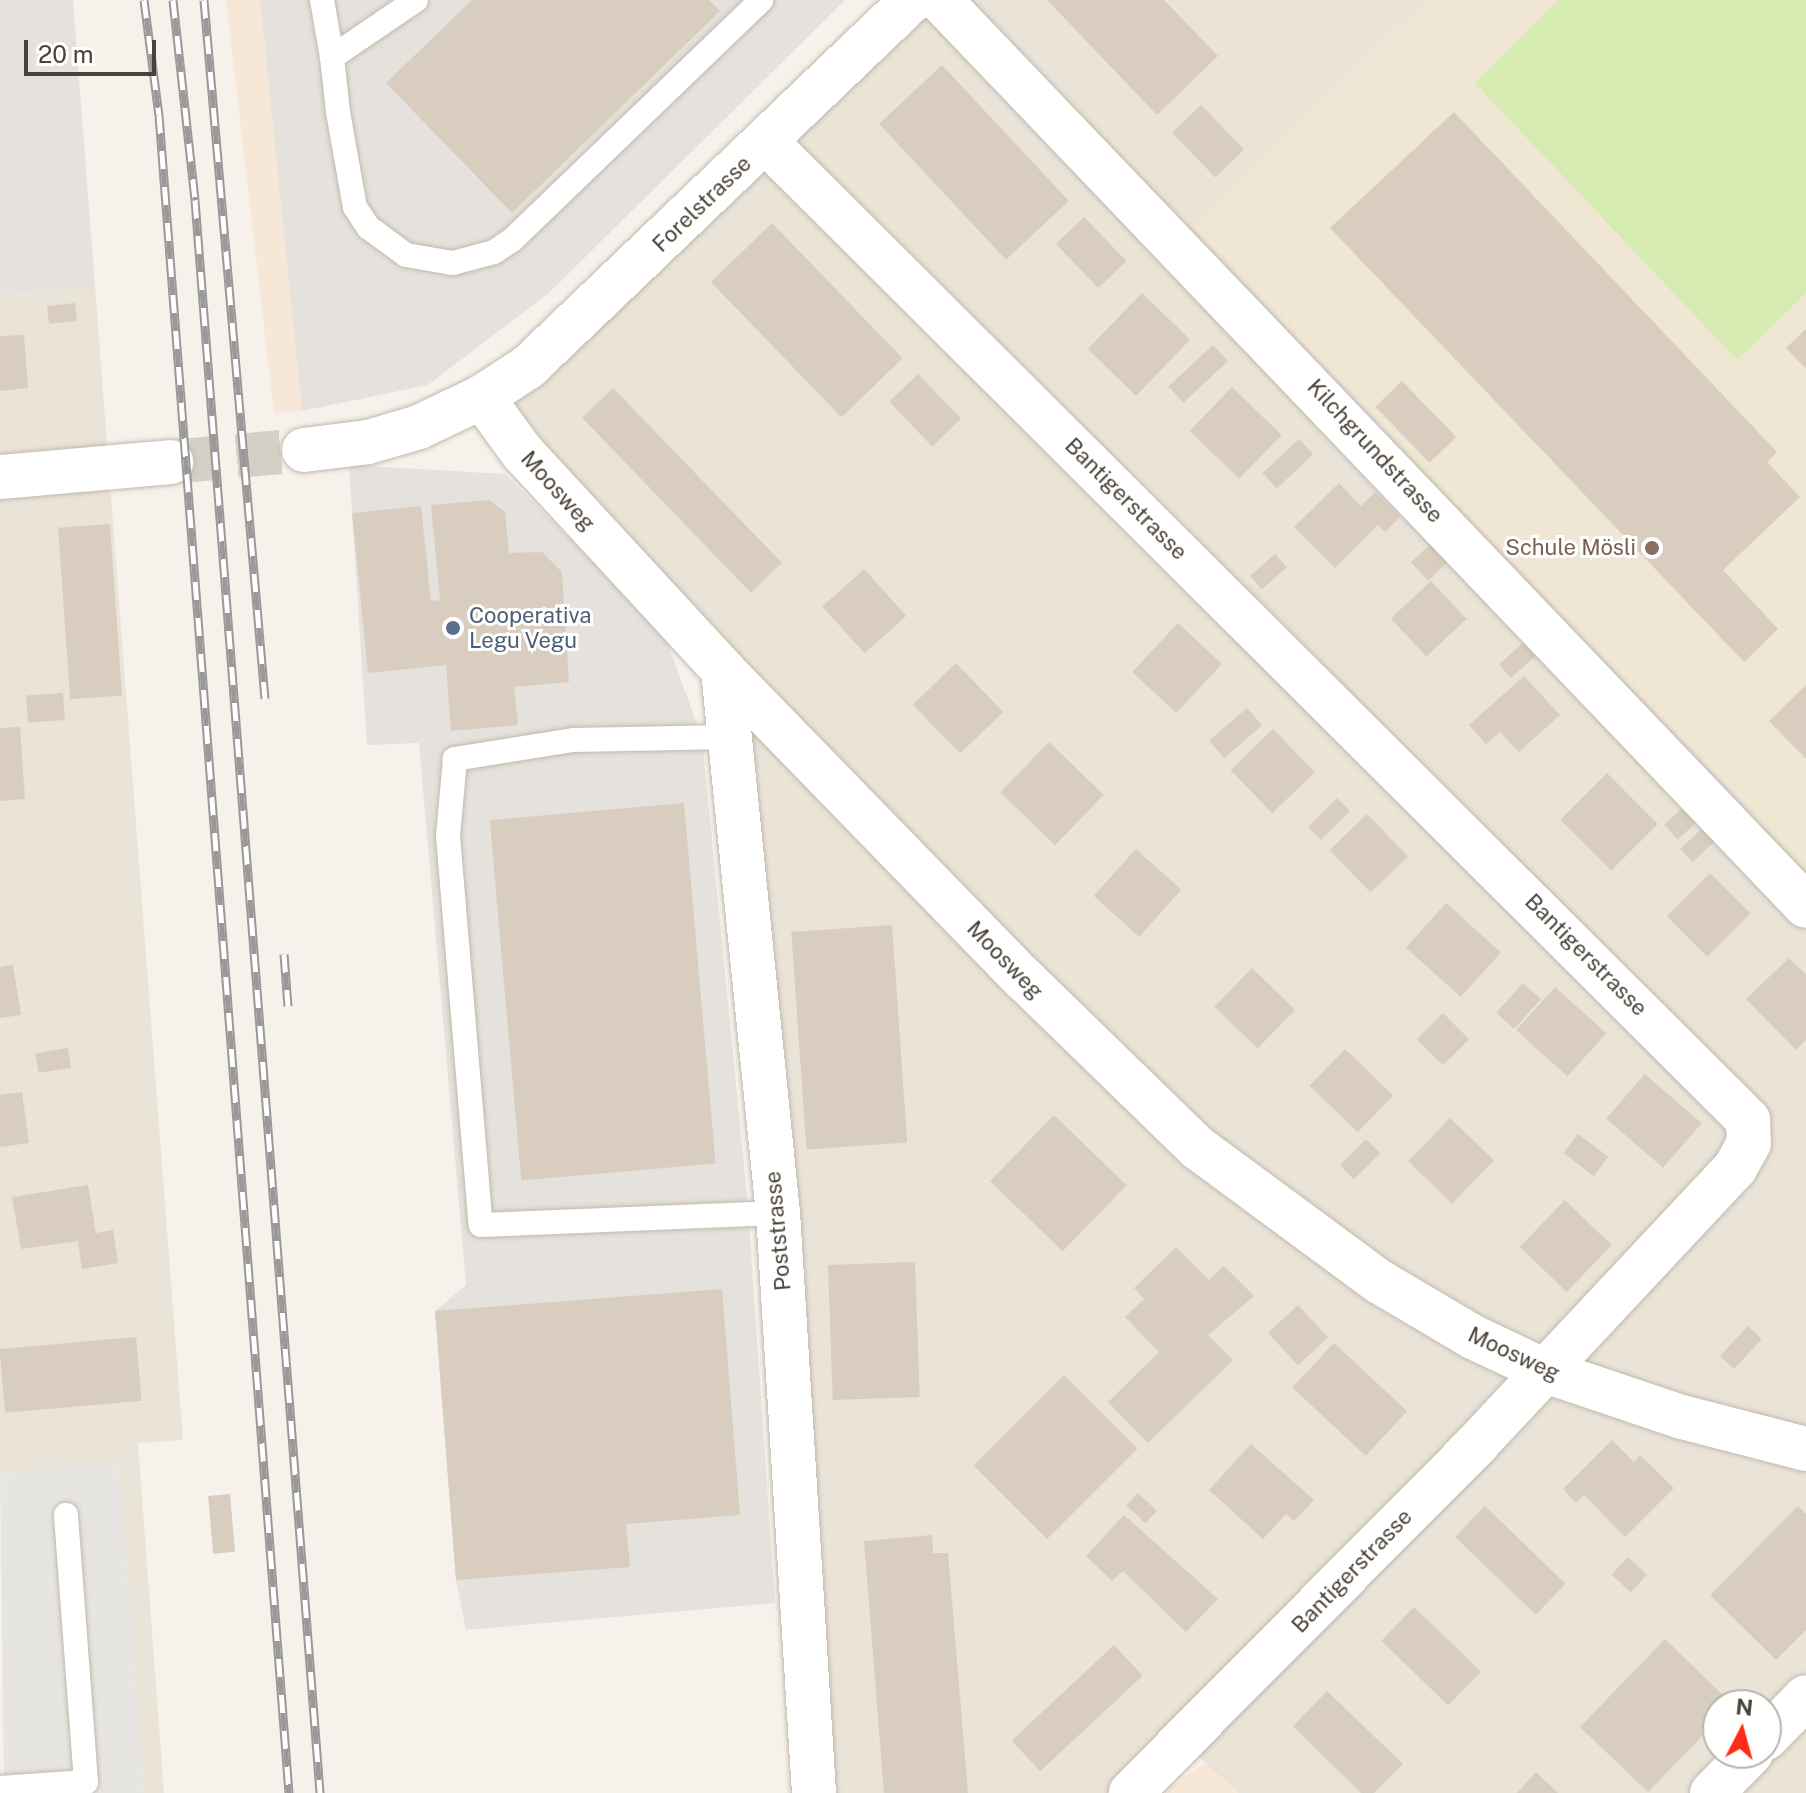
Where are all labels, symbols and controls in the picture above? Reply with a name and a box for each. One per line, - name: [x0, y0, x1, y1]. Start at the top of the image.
- scale bar: [28, 24, 160, 74]
- text: 20 m: [38, 40, 94, 68]
- street label: Forelstrasse: [647, 150, 757, 258]
- street label: Kilchgrundstrasse: [1302, 374, 1448, 528]
- street label: Bantigerstrasse: [1059, 432, 1193, 566]
- street label: Moosweg: [515, 446, 601, 536]
- place label: Schule Mösli: [1505, 535, 1636, 561]
- marker: Schule Mösli: [1643, 539, 1661, 557]
- place label: Cooperativa Legu Vegu: [469, 602, 591, 654]
- marker: Cooperativa Legu Vegu: [444, 619, 462, 637]
- street label: Bantigerstrasse: [1519, 888, 1653, 1022]
- street label: Moosweg: [961, 915, 1049, 1005]
- street label: Poststrasse: [760, 1170, 796, 1292]
- street label: Moosweg: [1464, 1321, 1564, 1387]
- street label: Bantigerstrasse: [1286, 1504, 1418, 1638]
- north arrow: [1702, 1689, 1782, 1769]
- text: N: [1734, 1693, 1754, 1721]

